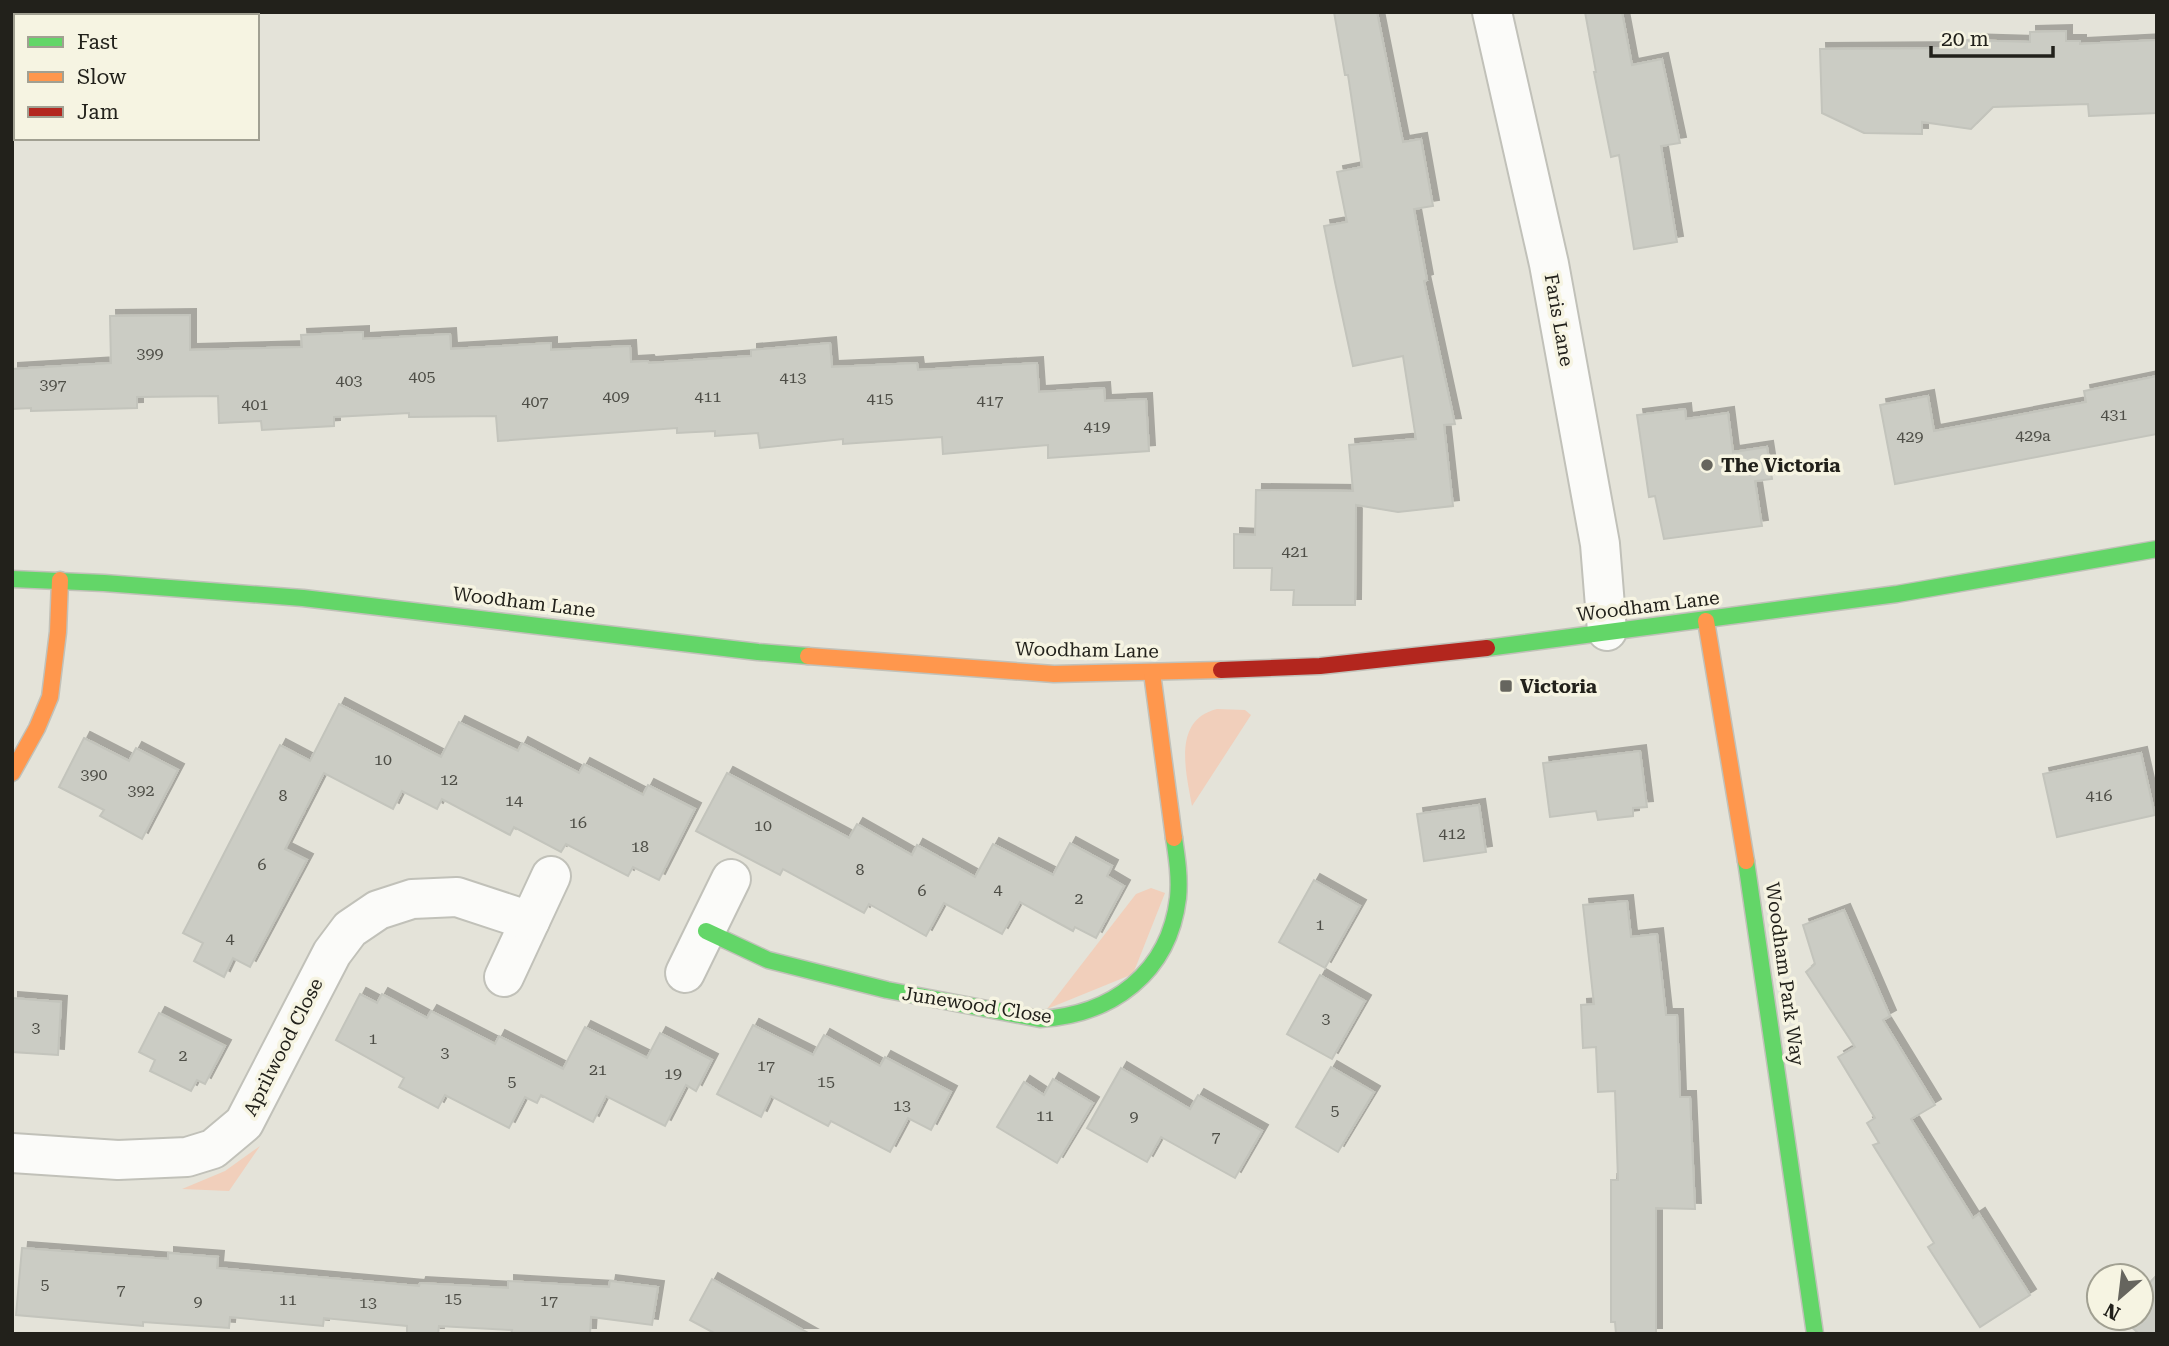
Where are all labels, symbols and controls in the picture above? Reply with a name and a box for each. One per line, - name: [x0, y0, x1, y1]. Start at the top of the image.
- legend: [14, 14, 259, 140]
- scale bar: [1931, 14, 2054, 58]
- text: 20 m: [1941, 27, 1989, 51]
- text: Fast: [77, 30, 118, 54]
- text: Slow: [77, 65, 127, 89]
- text: Jam: [77, 100, 119, 124]
- street label: Faris Lane: [1540, 272, 1578, 368]
- house number: 399: [137, 344, 163, 363]
- house number: 405: [409, 367, 435, 386]
- house number: 413: [780, 368, 806, 387]
- house number: 403: [336, 371, 362, 390]
- house number: 397: [40, 375, 66, 394]
- house number: 409: [603, 387, 629, 406]
- house number: 411: [695, 387, 721, 406]
- house number: 415: [867, 389, 893, 408]
- house number: 417: [977, 391, 1003, 410]
- house number: 407: [522, 392, 548, 411]
- house number: 401: [242, 395, 268, 414]
- house number: 431: [2101, 405, 2127, 424]
- house number: 419: [1084, 417, 1110, 436]
- house number: 429a: [2015, 426, 2051, 445]
- house number: 429: [1897, 427, 1923, 446]
- place label: The Victoria: [1721, 454, 1841, 477]
- marker: The Victoria: [1699, 457, 1715, 473]
- house number: 421: [1282, 542, 1308, 561]
- street label: Woodham Lane: [451, 582, 597, 622]
- street label: Woodham Lane: [1575, 586, 1721, 626]
- street label: Woodham Lane: [1015, 637, 1159, 663]
- place label: Victoria: [1520, 675, 1597, 698]
- marker: Victoria: [1498, 678, 1514, 694]
- house number: 10: [374, 750, 392, 769]
- house number: 390: [81, 765, 107, 784]
- house number: 12: [440, 770, 458, 789]
- house number: 392: [128, 781, 154, 800]
- house number: 8: [279, 786, 288, 805]
- house number: 416: [2086, 786, 2112, 805]
- house number: 14: [505, 791, 523, 810]
- house number: 16: [569, 813, 587, 832]
- house number: 10: [754, 816, 772, 835]
- house number: 412: [1439, 824, 1465, 843]
- house number: 18: [631, 837, 649, 856]
- house number: 6: [258, 855, 267, 874]
- house number: 8: [856, 860, 865, 879]
- house number: 4: [994, 880, 1003, 899]
- house number: 6: [918, 881, 927, 900]
- street label: Woodham Park Way: [1761, 881, 1809, 1068]
- house number: 2: [1075, 889, 1084, 908]
- house number: 1: [1316, 915, 1325, 934]
- house number: 4: [226, 929, 235, 948]
- street label: Aprilwood Close: [238, 974, 328, 1120]
- street label: Junewood Close: [901, 982, 1053, 1028]
- house number: 3: [1322, 1009, 1331, 1028]
- house number: 3: [32, 1018, 41, 1037]
- house number: 1: [369, 1029, 378, 1048]
- house number: 3: [441, 1043, 450, 1062]
- house number: 2: [179, 1046, 188, 1065]
- house number: 17: [757, 1056, 775, 1075]
- house number: 21: [589, 1060, 607, 1079]
- house number: 19: [664, 1064, 682, 1083]
- house number: 5: [508, 1072, 517, 1091]
- house number: 15: [817, 1072, 835, 1091]
- house number: 13: [893, 1096, 911, 1115]
- house number: 5: [1331, 1101, 1340, 1120]
- house number: 11: [1036, 1106, 1054, 1125]
- house number: 9: [1130, 1107, 1139, 1126]
- house number: 7: [1212, 1127, 1221, 1146]
- north arrow: [2085, 1262, 2155, 1332]
- house number: 5: [41, 1275, 50, 1294]
- house number: 7: [117, 1280, 126, 1299]
- house number: 15: [444, 1289, 462, 1308]
- house number: 11: [279, 1290, 297, 1309]
- house number: 17: [540, 1291, 558, 1310]
- house number: 9: [194, 1292, 203, 1311]
- house number: 13: [359, 1293, 377, 1312]
- text: N: [2100, 1298, 2124, 1325]

